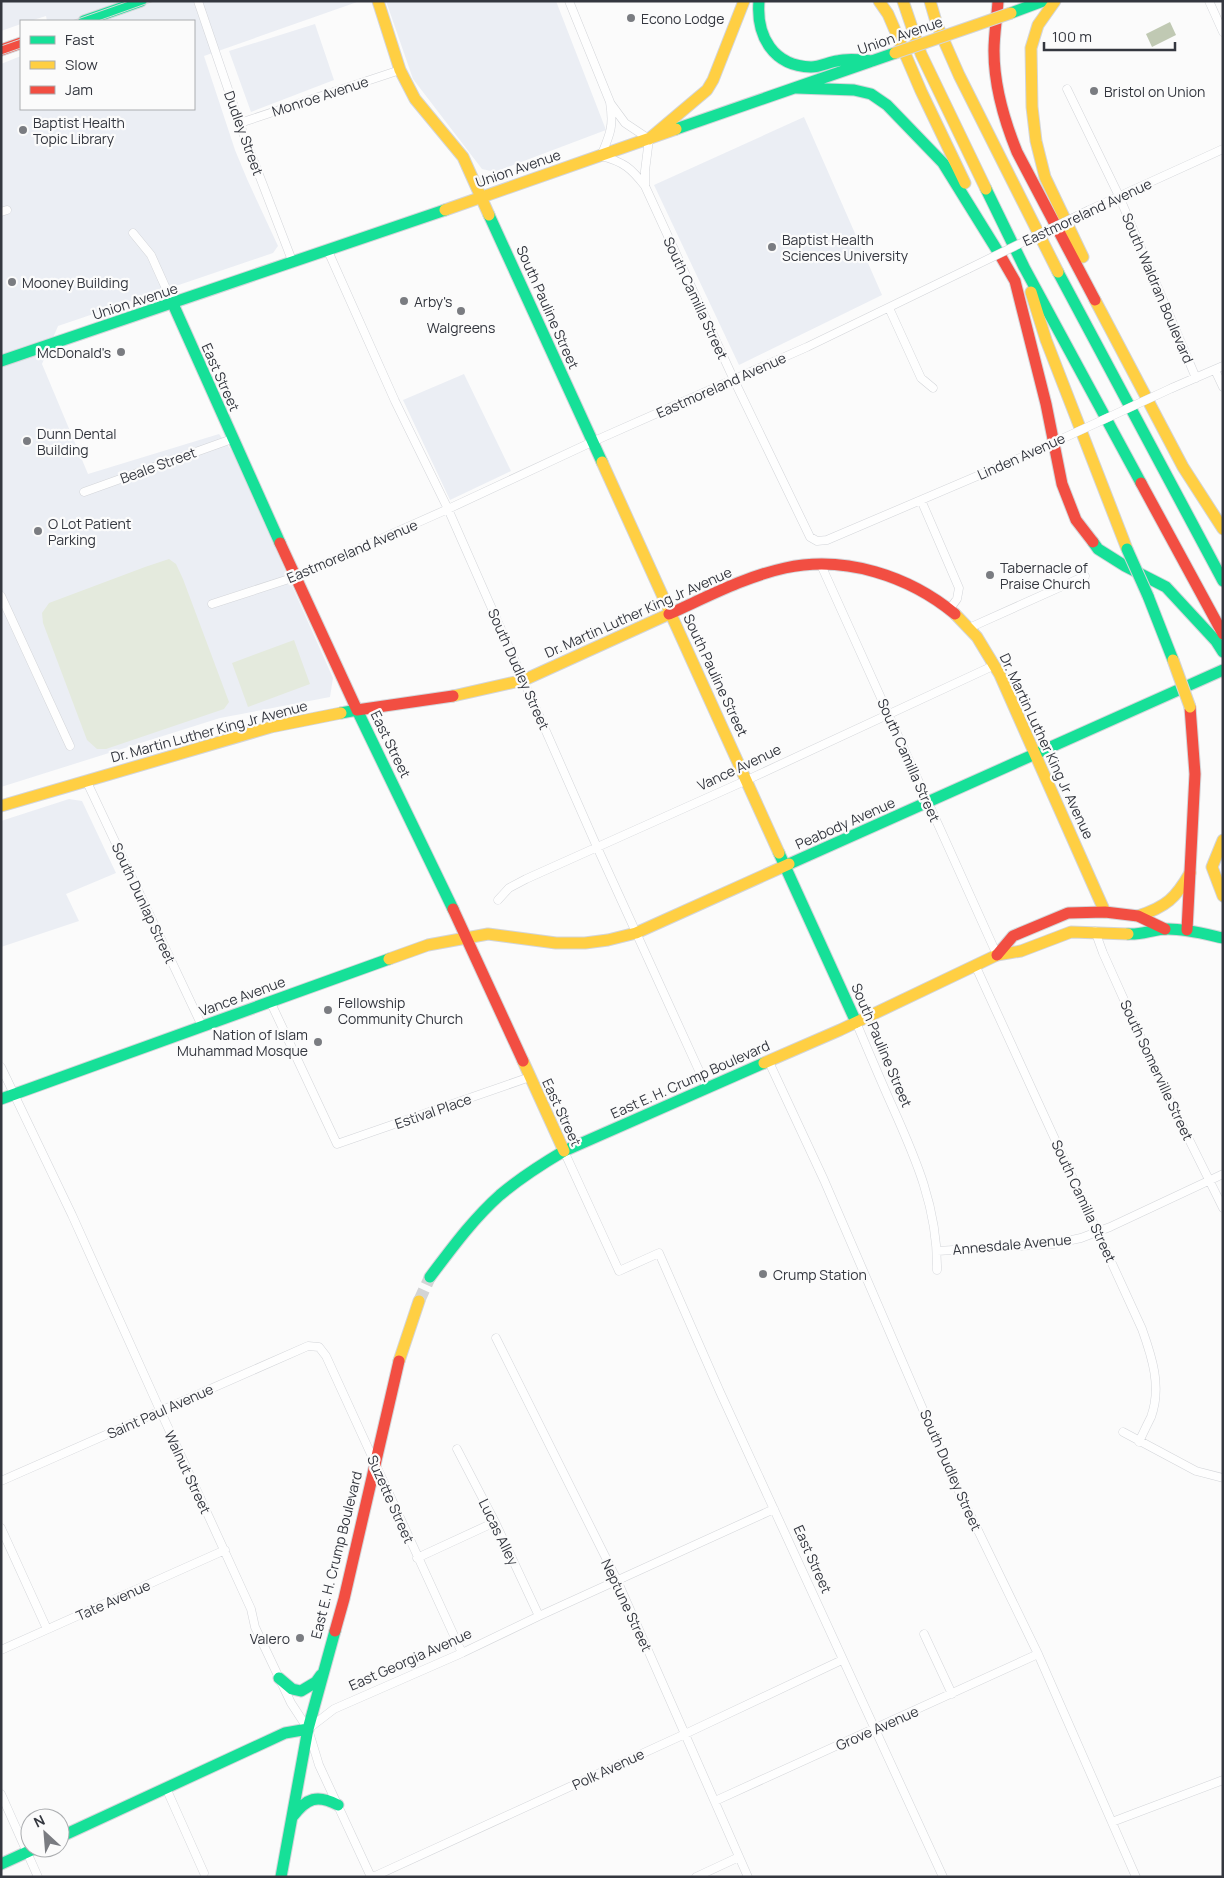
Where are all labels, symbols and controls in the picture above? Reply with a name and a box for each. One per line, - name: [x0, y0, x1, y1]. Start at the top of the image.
- place label: Econo Lodge: [641, 9, 724, 28]
- marker: Econo Lodge: [625, 12, 637, 24]
- street label: Union Avenue: [855, 12, 945, 58]
- legend: [20, 20, 195, 110]
- scale bar: [1044, 20, 1175, 52]
- text: 100 m: [1052, 26, 1092, 47]
- text: Fast: [65, 29, 94, 50]
- text: Slow: [65, 54, 98, 75]
- street label: Monroe Avenue: [269, 71, 371, 121]
- text: Jam: [65, 79, 93, 100]
- place label: Bristol on Union: [1104, 82, 1205, 101]
- marker: Bristol on Union: [1088, 85, 1100, 97]
- street label: Dudley Street: [220, 88, 268, 178]
- place label: Baptist Health Topic Library: [33, 113, 125, 148]
- marker: Baptist Health Topic Library: [17, 124, 29, 136]
- street label: Union Avenue: [473, 145, 563, 191]
- street label: Eastmoreland Avenue: [1019, 174, 1155, 250]
- street label: South Waldran Boulevard: [1118, 210, 1198, 366]
- place label: Baptist Health Sciences University: [782, 230, 909, 265]
- street label: South Camilla Street: [659, 234, 733, 363]
- marker: Baptist Health Sciences University: [766, 241, 778, 253]
- street label: South Pauline Street: [512, 242, 584, 372]
- place label: Mooney Building: [22, 273, 128, 292]
- marker: Mooney Building: [6, 276, 18, 288]
- street label: Union Avenue: [90, 278, 180, 324]
- place label: Arby's: [414, 292, 452, 311]
- marker: Arby's: [398, 295, 410, 307]
- marker: Walgreens: [455, 305, 467, 317]
- place label: Walgreens: [427, 318, 495, 337]
- street label: East Street: [198, 340, 245, 414]
- place label: McDonald's: [37, 343, 111, 362]
- marker: McDonald's: [115, 346, 127, 358]
- street label: Eastmoreland Avenue: [653, 348, 789, 422]
- place label: Dunn Dental Building: [37, 424, 117, 459]
- street label: Linden Avenue: [974, 428, 1068, 484]
- marker: Dunn Dental Building: [21, 435, 33, 447]
- street label: Beale Street: [117, 442, 199, 488]
- place label: O Lot Patient Parking: [48, 514, 132, 549]
- street label: Eastmoreland Avenue: [284, 515, 420, 587]
- marker: O Lot Patient Parking: [32, 525, 44, 537]
- place label: Tabernacle of Praise Church: [1000, 558, 1090, 593]
- street label: Dr. Martin Luther King Jr Avenue: [541, 562, 735, 662]
- marker: Tabernacle of Praise Church: [984, 569, 996, 581]
- street label: South Dudley Street: [484, 605, 554, 733]
- street label: South Pauline Street: [679, 611, 753, 740]
- street label: Dr. Martin Luther King Jr Avenue: [996, 650, 1098, 842]
- street label: South Camilla Street: [873, 695, 945, 825]
- street label: Dr. Martin Luther King Jr Avenue: [109, 696, 309, 766]
- street label: East Street: [367, 707, 416, 781]
- street label: Vance Avenue: [694, 739, 784, 795]
- street label: Peabody Avenue: [792, 793, 898, 853]
- street label: South Dunlap Street: [108, 840, 181, 967]
- street label: Vance Avenue: [196, 972, 288, 1020]
- street label: South Pauline Street: [847, 980, 917, 1110]
- place label: Fellowship Community Church: [338, 993, 463, 1028]
- street label: South Somerville Street: [1116, 997, 1198, 1144]
- marker: Fellowship Community Church: [322, 1004, 334, 1016]
- place label: Nation of Islam Muhammad Mosque: [177, 1025, 308, 1060]
- street label: East E. H. Crump Boulevard: [608, 1035, 772, 1123]
- marker: Nation of Islam Muhammad Mosque: [312, 1036, 324, 1048]
- street label: East Street: [538, 1075, 586, 1149]
- street label: Estival Place: [392, 1089, 474, 1133]
- street label: South Camilla Street: [1047, 1137, 1121, 1266]
- street label: Annesdale Avenue: [952, 1229, 1072, 1259]
- place label: Crump Station: [773, 1265, 867, 1284]
- marker: Crump Station: [757, 1268, 769, 1280]
- street label: Saint Paul Avenue: [104, 1379, 216, 1443]
- street label: South Dudley Street: [916, 1406, 986, 1534]
- street label: Walnut Street: [160, 1427, 216, 1517]
- street label: Suzette Street: [363, 1452, 419, 1546]
- street label: East E. H. Crump Boulevard: [306, 1469, 366, 1641]
- street label: Lucas Alley: [475, 1496, 524, 1569]
- street label: East Street: [790, 1522, 837, 1596]
- street label: Neptune Street: [597, 1556, 657, 1655]
- street label: Tate Avenue: [73, 1575, 153, 1625]
- street label: East Georgia Avenue: [346, 1623, 474, 1695]
- place label: Valero: [250, 1629, 290, 1648]
- marker: Valero: [294, 1632, 306, 1644]
- street label: Grove Avenue: [833, 1701, 921, 1755]
- street label: Polk Avenue: [569, 1744, 647, 1794]
- north arrow: [20, 1808, 70, 1858]
- text: N: [30, 1810, 48, 1832]

